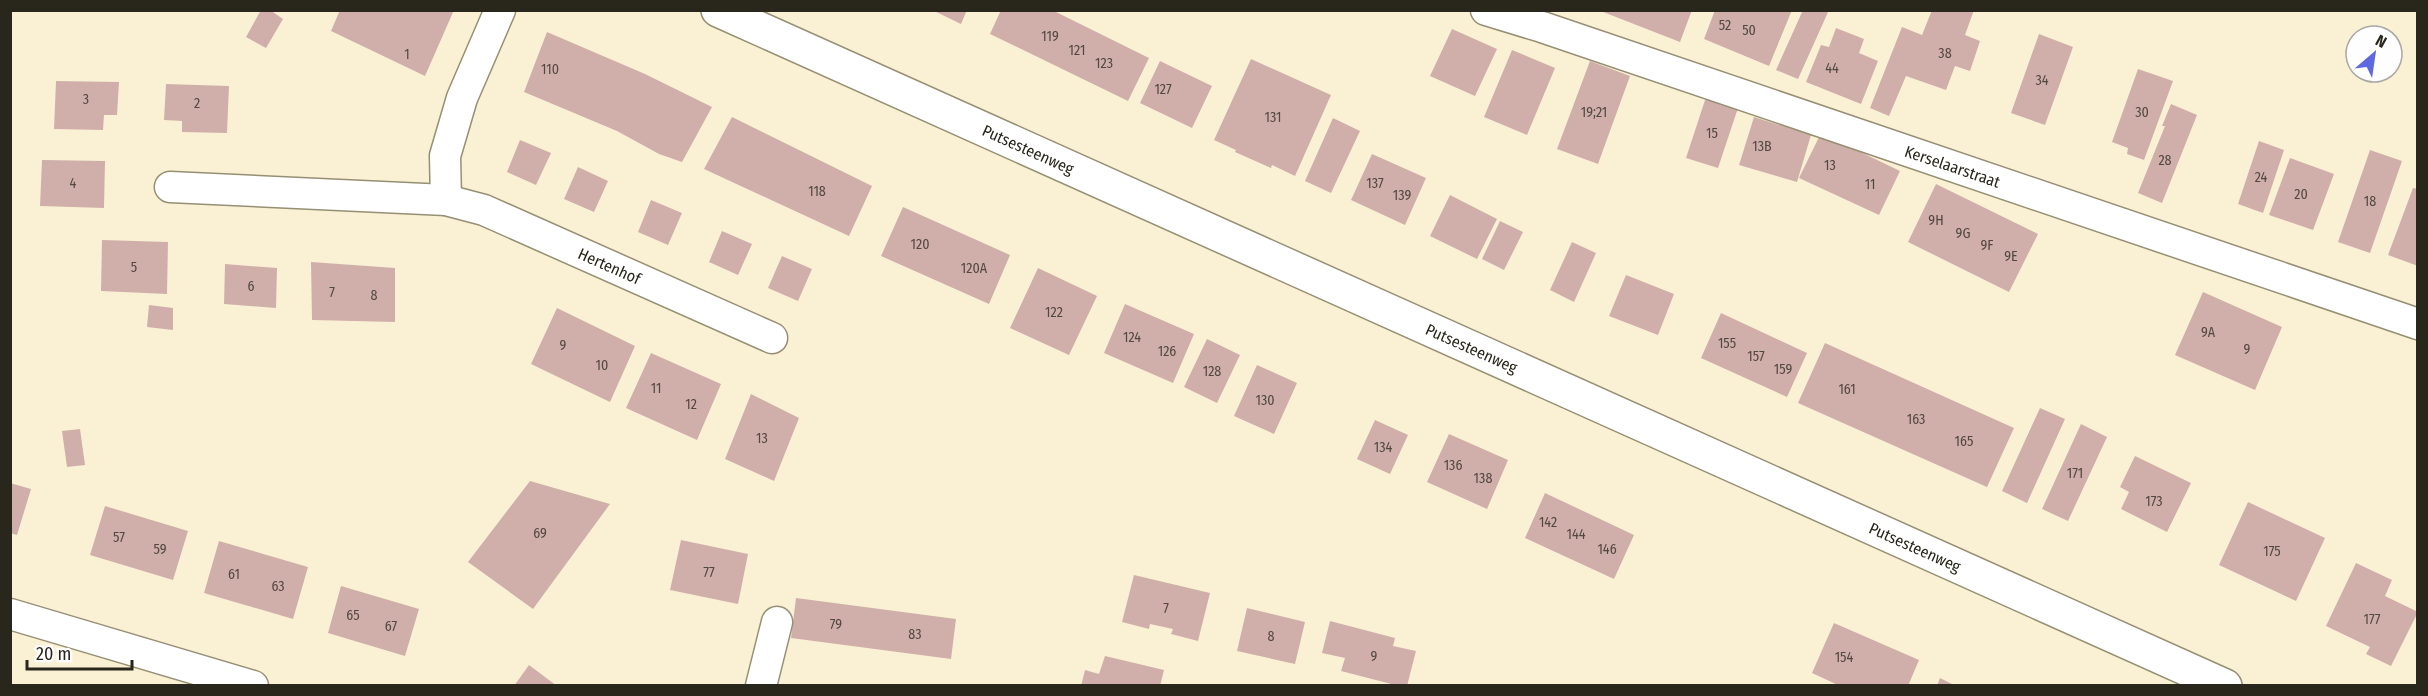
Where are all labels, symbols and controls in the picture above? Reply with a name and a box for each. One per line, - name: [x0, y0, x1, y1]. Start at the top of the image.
- house number: 52: [1719, 17, 1731, 34]
- house number: 50: [1742, 22, 1756, 39]
- north arrow: [2344, 24, 2404, 84]
- house number: 119: [1041, 28, 1059, 45]
- text: N: [2372, 31, 2390, 52]
- house number: 121: [1069, 42, 1085, 59]
- house number: 38: [1938, 45, 1952, 62]
- house number: 1: [404, 46, 410, 63]
- house number: 123: [1095, 55, 1113, 72]
- house number: 44: [1825, 60, 1839, 77]
- house number: 110: [541, 61, 559, 78]
- house number: 34: [2035, 72, 2049, 89]
- house number: 127: [1154, 81, 1172, 98]
- house number: 3: [83, 91, 89, 108]
- house number: 2: [194, 95, 200, 112]
- house number: 19;21: [1581, 104, 1607, 121]
- house number: 30: [2135, 104, 2149, 121]
- house number: 131: [1265, 109, 1281, 126]
- street label: Putsesteenweg: [979, 120, 1077, 178]
- house number: 15: [1706, 125, 1718, 142]
- house number: 13B: [1752, 138, 1772, 155]
- street label: Kerselaarstraat: [1902, 141, 2003, 191]
- house number: 28: [2158, 152, 2172, 169]
- house number: 13: [1824, 157, 1836, 174]
- house number: 24: [2255, 169, 2268, 186]
- house number: 4: [70, 175, 77, 192]
- house number: 137: [1366, 175, 1384, 192]
- house number: 11: [1865, 176, 1875, 193]
- house number: 118: [808, 183, 826, 200]
- house number: 20: [2294, 186, 2308, 203]
- house number: 139: [1393, 187, 1411, 204]
- house number: 18: [2364, 193, 2376, 210]
- house number: 9H: [1928, 212, 1944, 229]
- house number: 9G: [1956, 225, 1970, 242]
- house number: 120: [911, 236, 929, 253]
- house number: 9F: [1981, 237, 1993, 254]
- street label: Hertenhof: [575, 244, 645, 288]
- house number: 9E: [2004, 248, 2018, 265]
- house number: 5: [131, 259, 137, 276]
- house number: 120A: [961, 260, 988, 277]
- house number: 6: [248, 278, 255, 295]
- house number: 7: [329, 284, 335, 301]
- house number: 8: [371, 287, 378, 304]
- house number: 122: [1045, 304, 1063, 321]
- street label: Putsesteenweg: [1423, 319, 1521, 377]
- house number: 9A: [2201, 324, 2216, 341]
- house number: 124: [1123, 329, 1141, 346]
- house number: 155: [1718, 335, 1736, 352]
- house number: 9: [560, 337, 567, 354]
- house number: 9: [2244, 341, 2251, 358]
- house number: 126: [1158, 343, 1176, 360]
- house number: 157: [1747, 348, 1765, 365]
- house number: 10: [596, 357, 608, 374]
- house number: 159: [1774, 361, 1792, 378]
- house number: 128: [1203, 363, 1221, 380]
- house number: 11: [651, 380, 661, 397]
- house number: 161: [1838, 381, 1856, 398]
- house number: 130: [1255, 392, 1275, 409]
- house number: 12: [685, 396, 697, 413]
- house number: 163: [1907, 411, 1925, 428]
- house number: 13: [756, 430, 768, 447]
- house number: 165: [1955, 433, 1973, 450]
- house number: 134: [1374, 439, 1392, 456]
- house number: 136: [1444, 457, 1462, 474]
- house number: 171: [2067, 465, 2083, 482]
- house number: 138: [1474, 470, 1492, 487]
- house number: 173: [2145, 493, 2163, 510]
- house number: 142: [1539, 514, 1557, 531]
- street label: Putsesteenweg: [1866, 518, 1964, 576]
- house number: 69: [533, 525, 547, 542]
- house number: 144: [1566, 526, 1586, 543]
- house number: 57: [113, 529, 125, 546]
- house number: 59: [153, 541, 167, 558]
- house number: 146: [1597, 541, 1617, 558]
- house number: 175: [2263, 543, 2281, 560]
- house number: 77: [703, 564, 715, 581]
- house number: 61: [228, 566, 240, 583]
- house number: 63: [271, 578, 285, 595]
- house number: 7: [1163, 600, 1169, 617]
- house number: 65: [346, 607, 360, 624]
- house number: 177: [2364, 611, 2381, 628]
- house number: 79: [830, 616, 842, 633]
- house number: 67: [385, 618, 397, 635]
- house number: 83: [908, 626, 922, 643]
- house number: 8: [1268, 628, 1275, 645]
- scale bar: [27, 633, 132, 671]
- text: 20 m: [36, 643, 71, 665]
- house number: 9: [1371, 648, 1378, 665]
- house number: 154: [1835, 649, 1854, 666]

